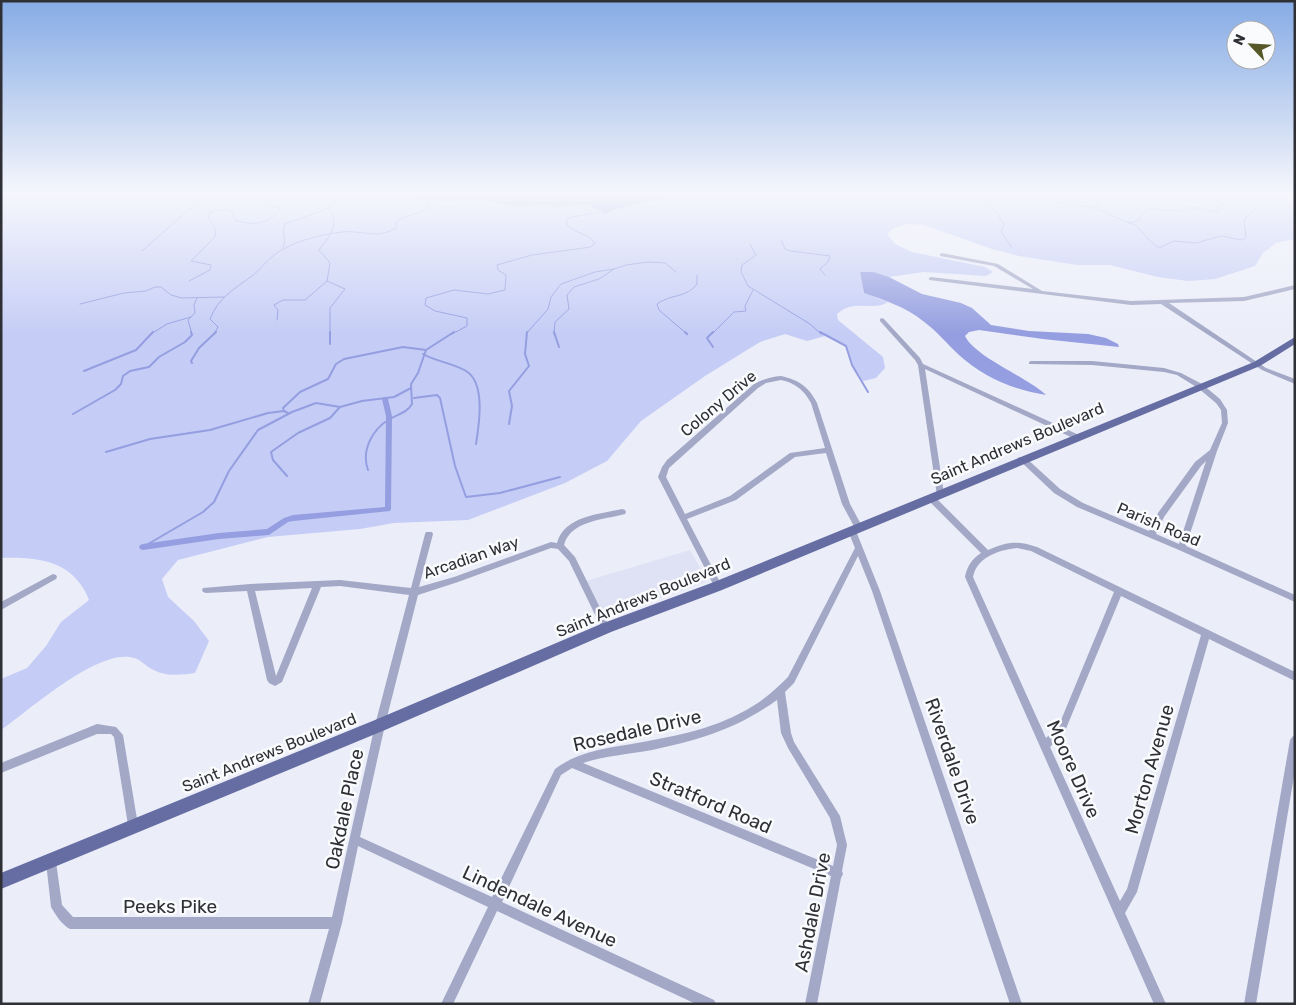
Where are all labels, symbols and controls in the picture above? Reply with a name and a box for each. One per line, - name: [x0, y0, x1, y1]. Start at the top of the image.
- north arrow: [1226, 20, 1276, 70]
- text: N: [1230, 32, 1250, 48]
- street label: Colony Drive: [677, 366, 760, 441]
- street label: Saint Andrews Boulevard: [928, 398, 1107, 489]
- street label: Parish Road: [1114, 498, 1203, 551]
- street label: Arcadian Way: [421, 532, 522, 583]
- street label: Saint Andrews Boulevard: [553, 554, 733, 641]
- street label: Riverdale Drive: [920, 695, 985, 827]
- street label: Morton Avenue: [1120, 702, 1179, 837]
- street label: Rosedale Drive: [571, 705, 704, 756]
- street label: Saint Andrews Boulevard: [179, 709, 359, 796]
- street label: Moore Drive: [1042, 717, 1105, 822]
- street label: Oakdale Place: [320, 747, 369, 872]
- street label: Stratford Road: [646, 766, 775, 838]
- street label: Ashdale Drive: [790, 850, 835, 974]
- street label: Lindendale Avenue: [459, 861, 621, 952]
- street label: Peeks Pike: [123, 895, 217, 918]

